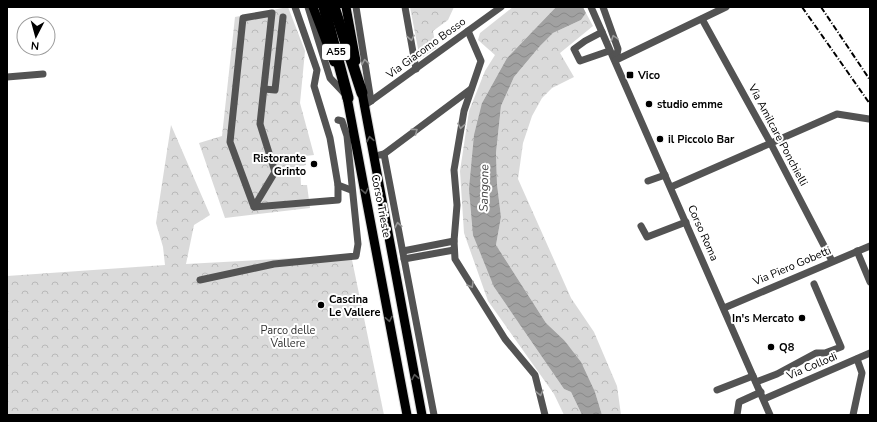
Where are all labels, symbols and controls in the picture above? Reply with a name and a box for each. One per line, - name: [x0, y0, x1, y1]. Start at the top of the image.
- street label: Via Giacomo Bosso: [382, 14, 469, 83]
- north arrow: [16, 16, 56, 56]
- one-way arrow: [406, 35, 414, 41]
- one-way arrow: [611, 35, 619, 42]
- text: N: [30, 38, 40, 53]
- road number: A55: [322, 44, 350, 60]
- one-way arrow: [361, 59, 370, 65]
- place label: Vico: [637, 68, 660, 83]
- marker: Vico: [625, 70, 635, 80]
- street label: Via Amilcare Ponchielli: [744, 81, 811, 189]
- place label: studio emme: [657, 97, 723, 112]
- marker: studio emme: [644, 99, 654, 109]
- one-way arrow: [457, 123, 466, 129]
- one-way arrow: [411, 128, 418, 136]
- place label: il Piccolo Bar: [668, 132, 735, 147]
- marker: il Piccolo Bar: [655, 134, 665, 144]
- one-way arrow: [367, 136, 375, 142]
- place label: Ristorante Grinto: [253, 151, 306, 179]
- marker: Ristorante Grinto: [309, 159, 319, 169]
- water label: Sangone: [476, 164, 492, 212]
- street label: Corso Trieste: [368, 173, 395, 239]
- one-way arrow: [361, 188, 369, 194]
- street label: Corso Roma: [684, 203, 722, 264]
- one-way arrow: [394, 222, 402, 229]
- street label: Via Piero Gobetti: [750, 243, 833, 290]
- one-way arrow: [466, 281, 473, 288]
- place label: Cascina Le Vallere: [329, 292, 380, 320]
- marker: Cascina Le Vallere: [316, 300, 326, 310]
- place label: In's Mercato: [732, 311, 794, 326]
- marker: In's Mercato: [797, 313, 807, 323]
- one-way arrow: [385, 316, 393, 322]
- park label: Parco delle Vallere: [261, 323, 316, 351]
- place label: Q8: [779, 340, 795, 355]
- marker: Q8: [766, 342, 776, 352]
- street label: Via Collodi: [784, 349, 840, 384]
- one-way arrow: [411, 374, 420, 380]
- one-way arrow: [535, 390, 543, 396]

